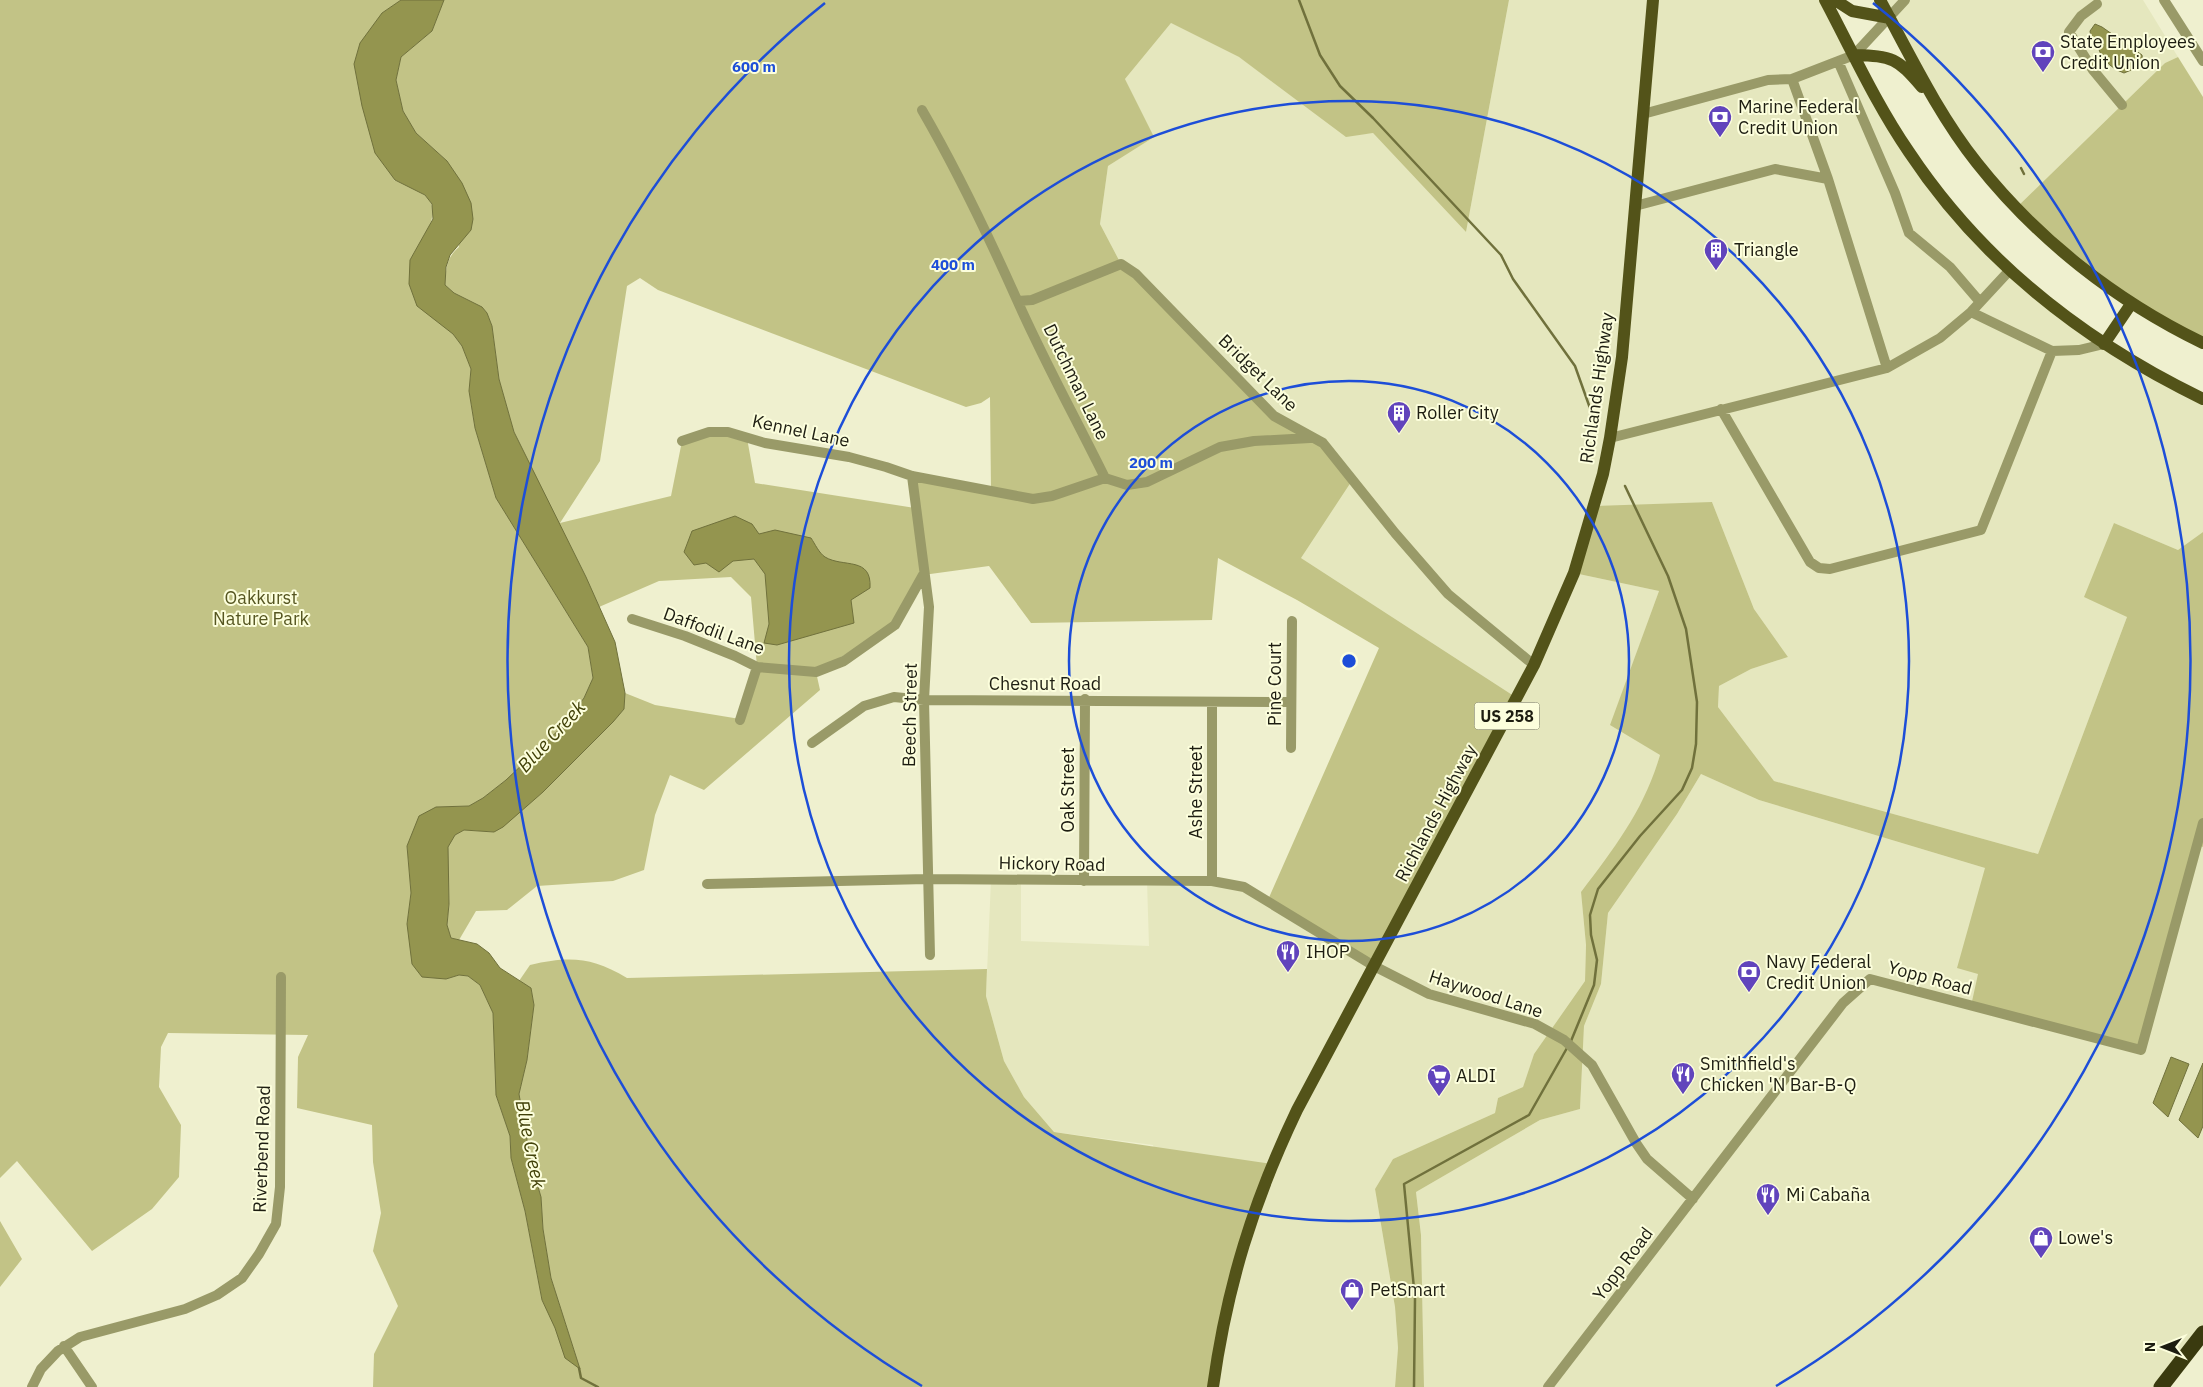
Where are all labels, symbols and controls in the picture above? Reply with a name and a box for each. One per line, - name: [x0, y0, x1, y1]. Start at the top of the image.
- place label: State Employees Credit Union: [2060, 30, 2196, 74]
- bank icon: State Employees Credit Union: [2030, 39, 2056, 73]
- text: 600 m: [732, 57, 776, 76]
- place label: Marine Federal Credit Union: [1738, 95, 1859, 139]
- bank icon: Marine Federal Credit Union: [1707, 104, 1733, 138]
- building icon: Triangle: [1703, 237, 1729, 271]
- place label: Triangle: [1734, 238, 1799, 261]
- text: 400 m: [931, 255, 975, 274]
- street label: Richlands Highway: [1575, 311, 1619, 465]
- street label: Dutchman Lane: [1038, 320, 1115, 444]
- street label: Bridget Lane: [1214, 329, 1303, 416]
- building icon: Roller City: [1386, 400, 1412, 434]
- place label: Roller City: [1416, 401, 1499, 424]
- street label: Kennel Lane: [750, 409, 852, 452]
- text: 200 m: [1129, 453, 1173, 472]
- park label: Oakkurst Nature Park: [213, 586, 309, 630]
- street label: Daffodil Lane: [660, 602, 768, 660]
- street label: Pine Court: [1263, 642, 1286, 726]
- centre of rings: [1340, 652, 1358, 670]
- street label: Beech Street: [897, 663, 922, 767]
- street label: Chesnut Road: [989, 672, 1101, 695]
- water label: Blue Creek: [512, 694, 591, 777]
- road number: US 258: [1474, 702, 1540, 729]
- street label: Richlands Highway: [1390, 740, 1482, 885]
- street label: Ashe Street: [1184, 745, 1207, 839]
- street label: Oak Street: [1056, 747, 1079, 833]
- street label: Hickory Road: [998, 851, 1106, 876]
- restaurant icon: IHOP: [1275, 939, 1301, 973]
- place label: IHOP: [1306, 940, 1350, 963]
- place label: Navy Federal Credit Union: [1766, 950, 1871, 994]
- street label: Yopp Road: [1885, 955, 1975, 1000]
- bank icon: Navy Federal Credit Union: [1736, 959, 1762, 993]
- street label: Haywood Lane: [1426, 964, 1546, 1023]
- place label: Smithfield's Chicken 'N Bar-B-Q: [1700, 1052, 1857, 1096]
- restaurant icon: Smithfield's Chicken 'N Bar-B-Q: [1670, 1061, 1696, 1095]
- supermarket icon: ALDI: [1426, 1063, 1452, 1097]
- place label: ALDI: [1456, 1064, 1496, 1087]
- street label: Riverbend Road: [248, 1085, 275, 1213]
- water label: Blue Creek: [511, 1098, 552, 1191]
- restaurant icon: Mi Cabaña: [1755, 1182, 1781, 1216]
- place label: Mi Cabaña: [1786, 1183, 1870, 1206]
- street label: Yopp Road: [1587, 1222, 1658, 1305]
- shop icon: Lowe's: [2028, 1225, 2054, 1259]
- place label: Lowe's: [2058, 1226, 2113, 1249]
- shop icon: PetSmart: [1339, 1277, 1365, 1311]
- place label: PetSmart: [1370, 1278, 1446, 1301]
- north arrow: [2138, 1322, 2188, 1372]
- text: N: [2141, 1342, 2159, 1352]

